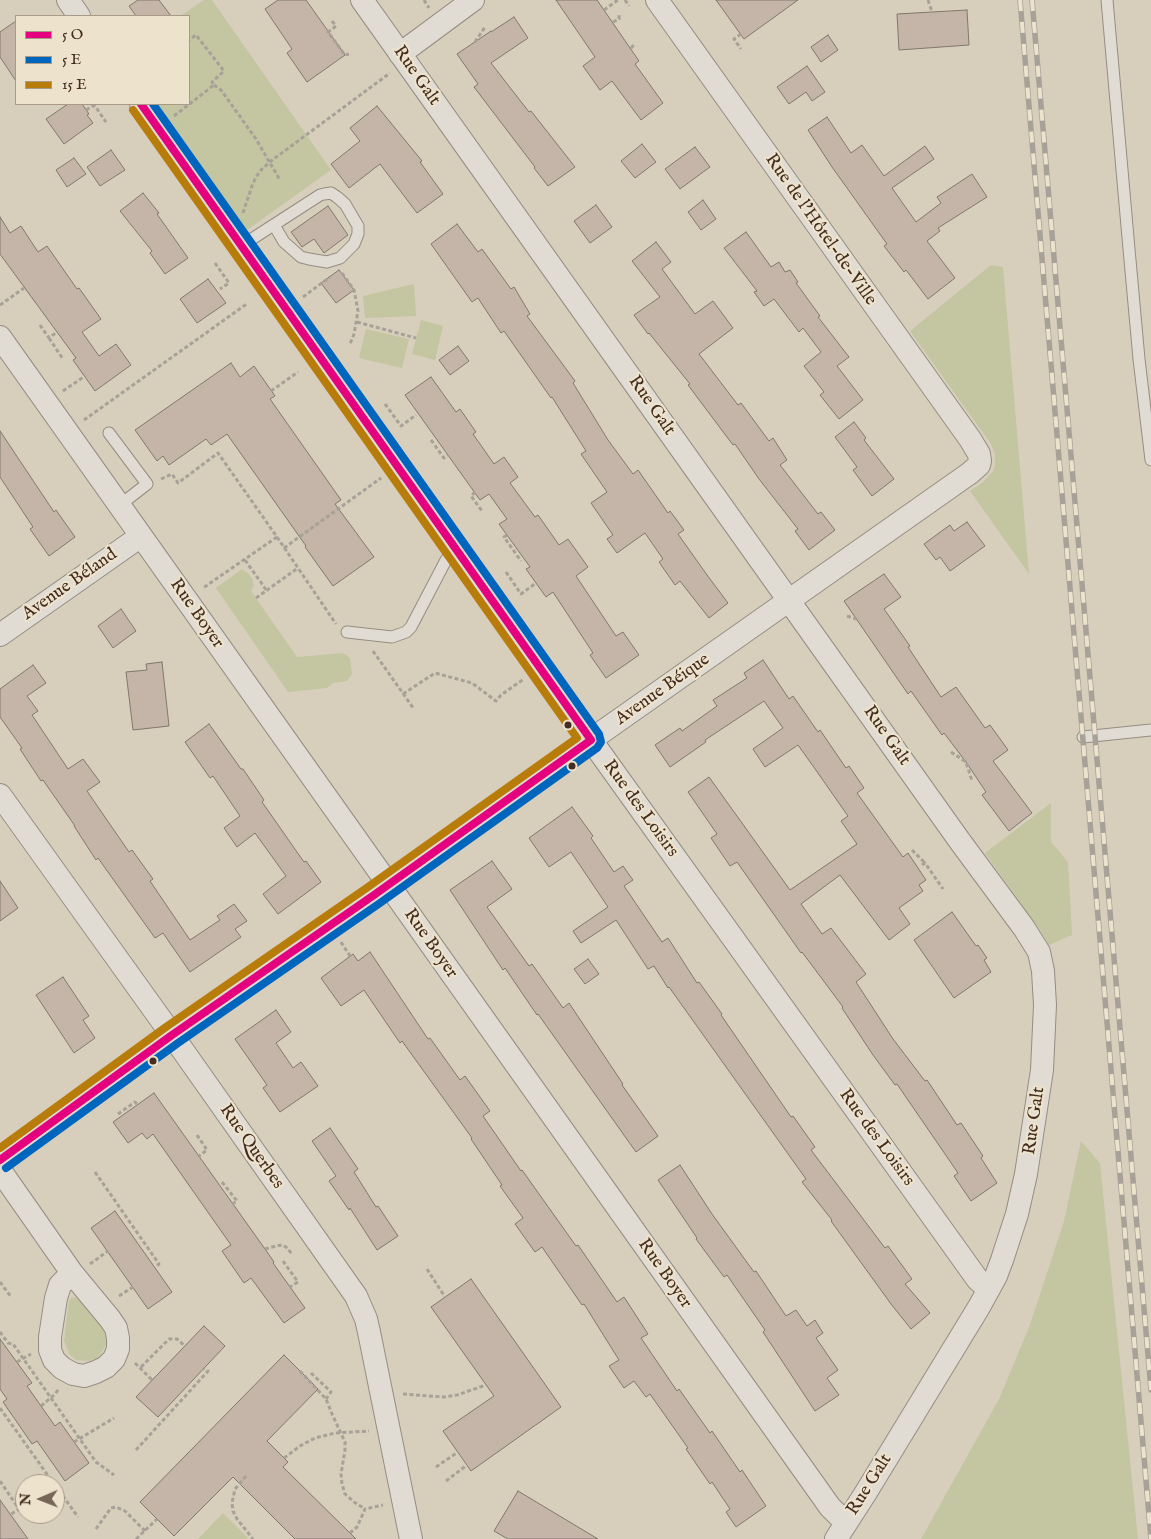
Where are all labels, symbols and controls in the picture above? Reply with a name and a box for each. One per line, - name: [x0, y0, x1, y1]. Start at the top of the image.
- legend: [15, 15, 190, 105]
- text: 5 O: [62, 25, 83, 44]
- street label: Rue Galt: [388, 42, 444, 110]
- text: 5 E: [62, 50, 81, 69]
- text: 15 E: [62, 75, 87, 94]
- street label: Rue de l'Hôtel-de-Ville: [759, 150, 881, 310]
- street label: Rue Galt: [623, 372, 679, 440]
- street label: Avenue Béland: [18, 544, 122, 626]
- street label: Rue Boyer: [164, 575, 228, 653]
- street label: Avenue Béique: [612, 650, 714, 730]
- street label: Rue Galt: [858, 702, 914, 770]
- unlabelled marker: [563, 720, 573, 730]
- street label: Rue des Loisirs: [598, 756, 682, 862]
- unlabelled marker: [567, 761, 577, 771]
- street label: Rue Boyer: [398, 905, 462, 983]
- unlabelled marker: [148, 1056, 158, 1066]
- street label: Rue des Loisirs: [834, 1085, 918, 1191]
- street label: Rue Galt: [1020, 1086, 1050, 1156]
- street label: Rue Querbes: [214, 1101, 288, 1193]
- street label: Rue Boyer: [632, 1235, 696, 1313]
- street label: Rue Galt: [843, 1450, 897, 1520]
- north arrow: [15, 1474, 65, 1524]
- text: N: [17, 1493, 35, 1505]

